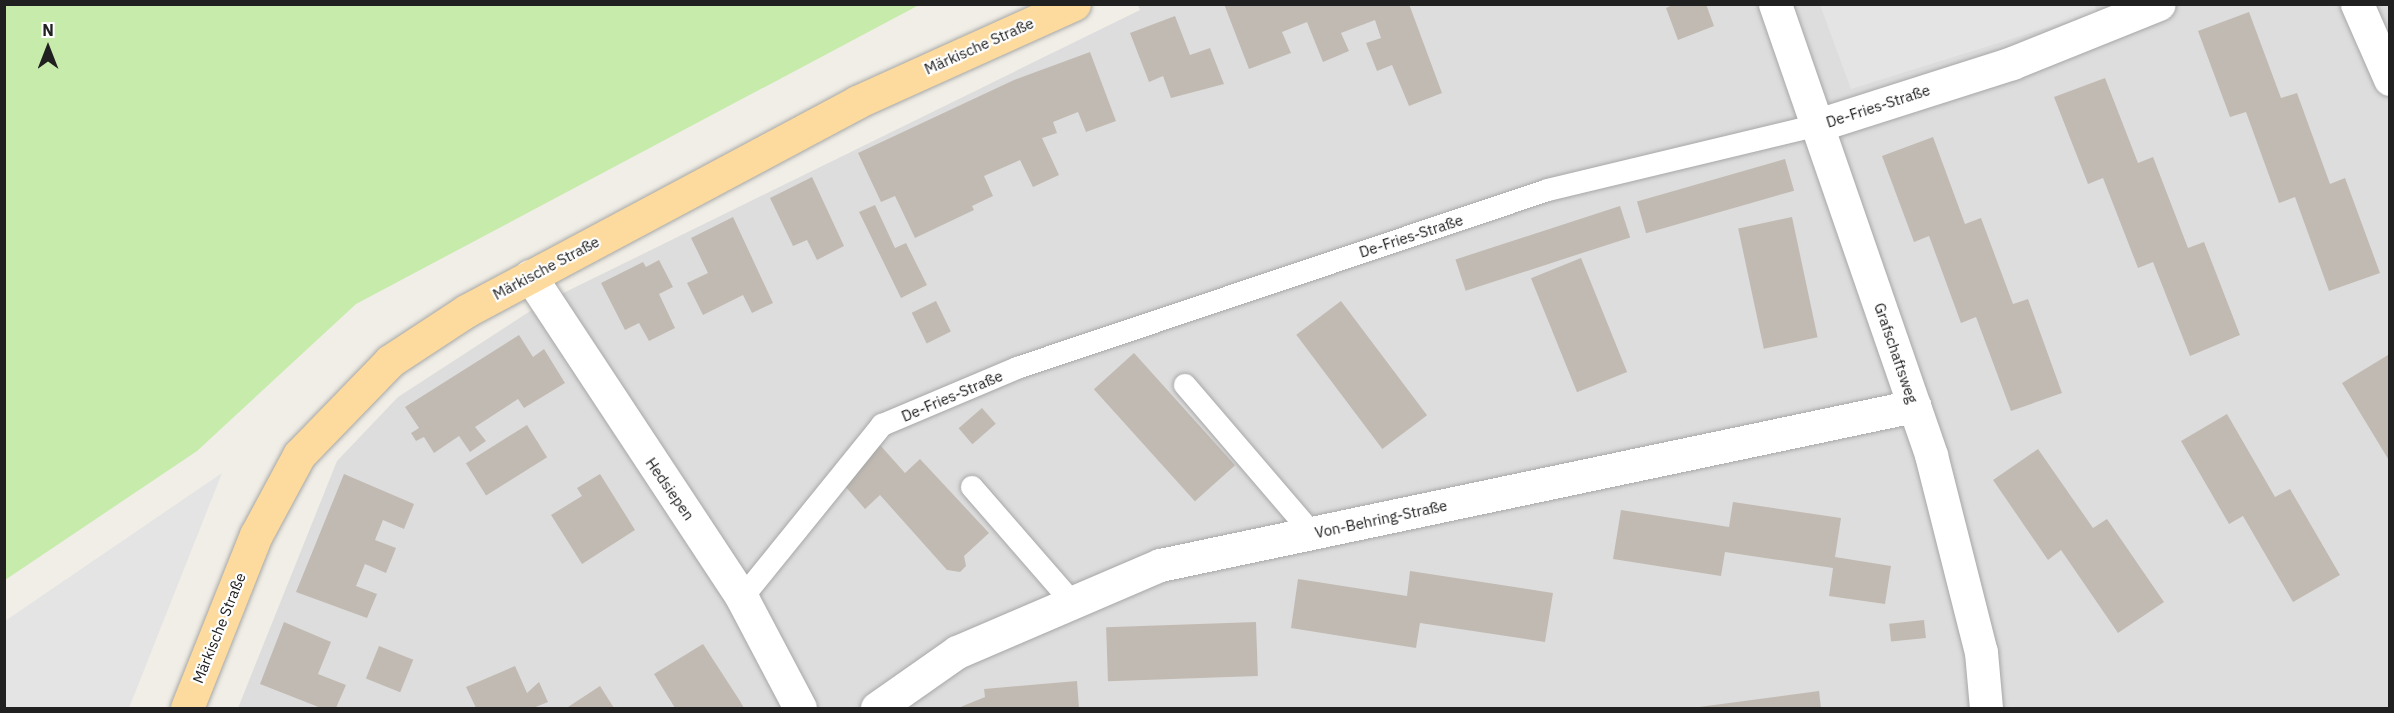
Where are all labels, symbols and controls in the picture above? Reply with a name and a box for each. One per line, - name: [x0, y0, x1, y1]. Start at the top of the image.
- street label: Märkische Straße: [922, 14, 1036, 78]
- north arrow: [18, 18, 78, 78]
- text: N: [42, 20, 54, 40]
- street label: De-Fries-Straße: [1824, 81, 1932, 131]
- street label: De-Fries-Straße: [1357, 211, 1465, 261]
- street label: Märkische Straße: [490, 232, 602, 304]
- street label: Grafschaftsweg: [1870, 300, 1922, 406]
- street label: De-Fries-Straße: [899, 367, 1005, 425]
- street label: Hedsiepen: [642, 454, 698, 524]
- street label: Von-Behring-Straße: [1313, 496, 1449, 542]
- street label: Märkische Straße: [189, 570, 249, 686]

